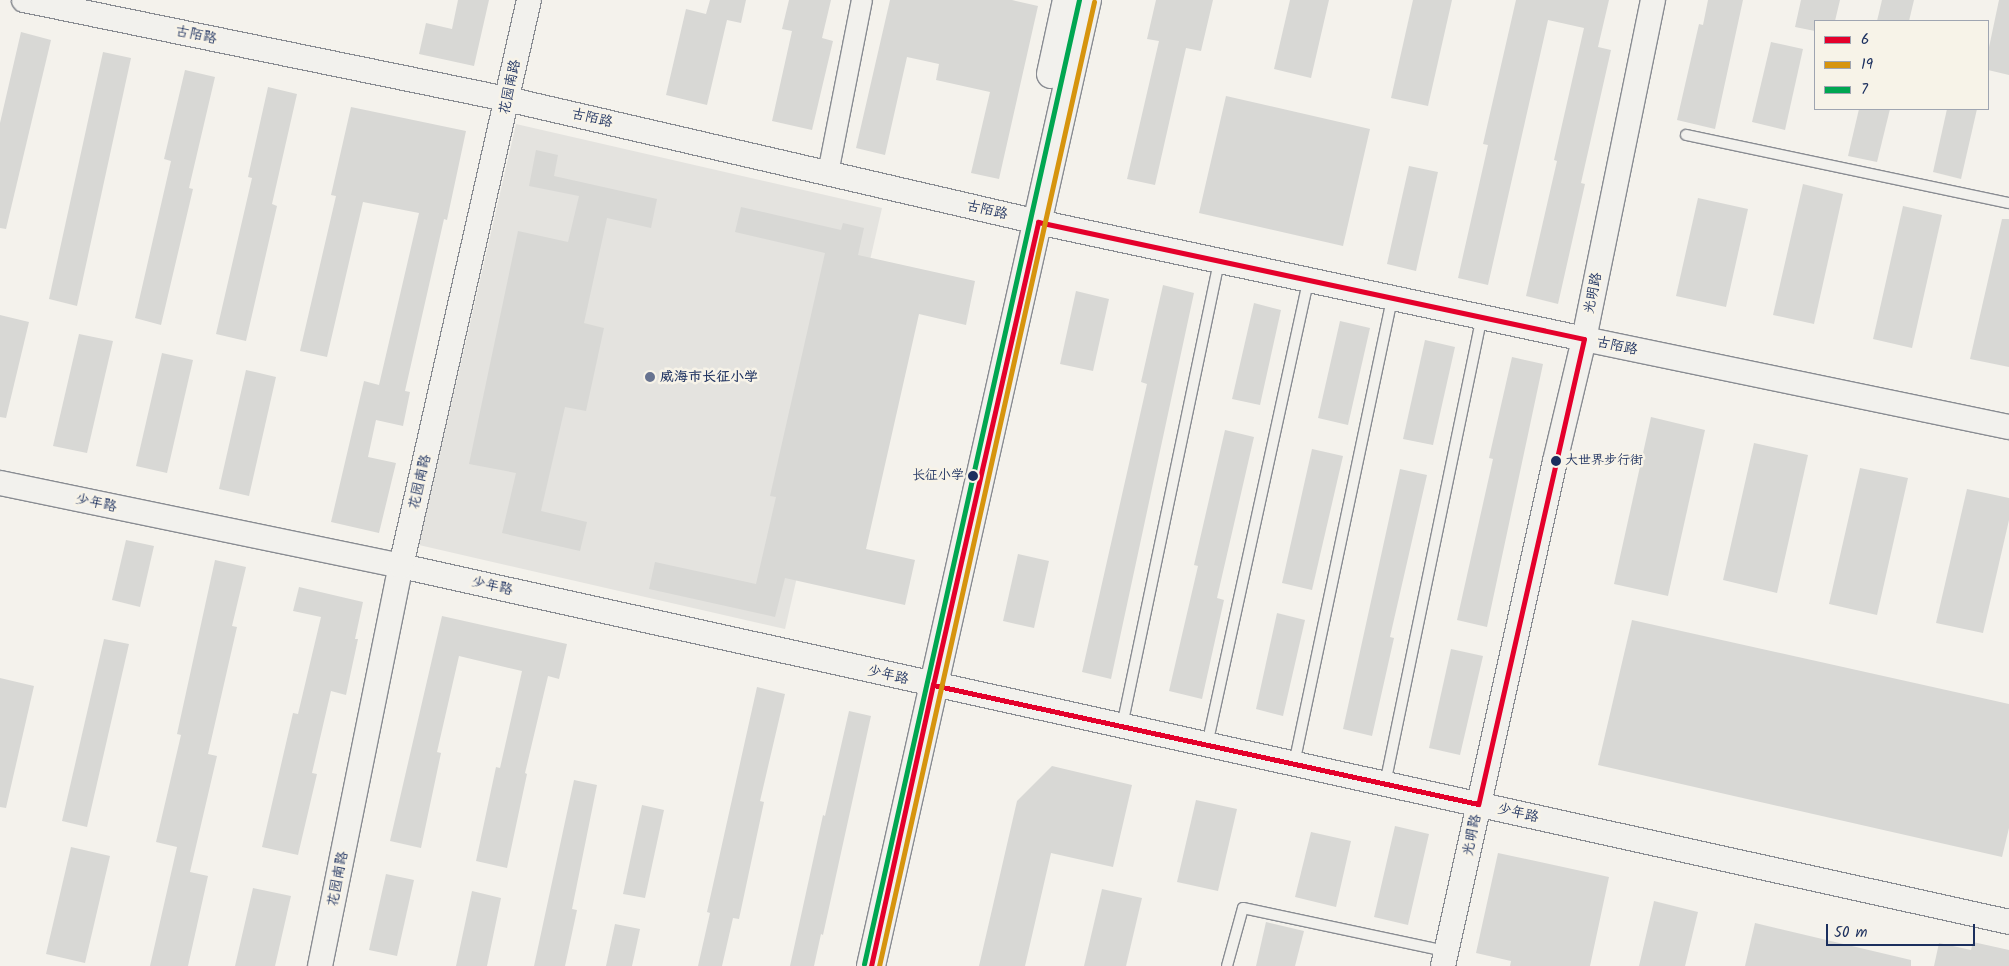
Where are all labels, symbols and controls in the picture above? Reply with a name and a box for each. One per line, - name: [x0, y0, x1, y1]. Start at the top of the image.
- legend: [1814, 20, 1989, 110]
- street label: 古陌路: [174, 22, 218, 48]
- text: 6: [1861, 28, 1869, 52]
- text: 19: [1861, 53, 1873, 77]
- street label: 花园南路: [496, 58, 524, 116]
- text: 7: [1861, 78, 1868, 102]
- street label: 古陌路: [570, 105, 614, 131]
- street label: 古陌路: [965, 197, 1009, 223]
- street label: 光明路: [1581, 271, 1605, 315]
- street label: 古陌路: [1595, 333, 1639, 359]
- place label: 威海市长征小学: [660, 369, 758, 385]
- marker: 威海市长征小学: [644, 371, 656, 383]
- street label: 花园南路: [406, 453, 434, 511]
- place label: 大世界步行街: [1565, 453, 1643, 469]
- marker: 大世界步行街: [1551, 456, 1561, 466]
- place label: 长征小学: [912, 468, 964, 484]
- marker: 长征小学: [968, 471, 978, 481]
- street label: 少年路: [74, 490, 118, 516]
- street label: 少年路: [470, 573, 514, 599]
- street label: 少年路: [866, 662, 910, 688]
- street label: 少年路: [1496, 800, 1540, 826]
- street label: 光明路: [1459, 813, 1485, 857]
- street label: 花园南路: [324, 850, 352, 908]
- scale bar: [1829, 914, 1978, 946]
- text: 50 m: [1834, 921, 1868, 945]

